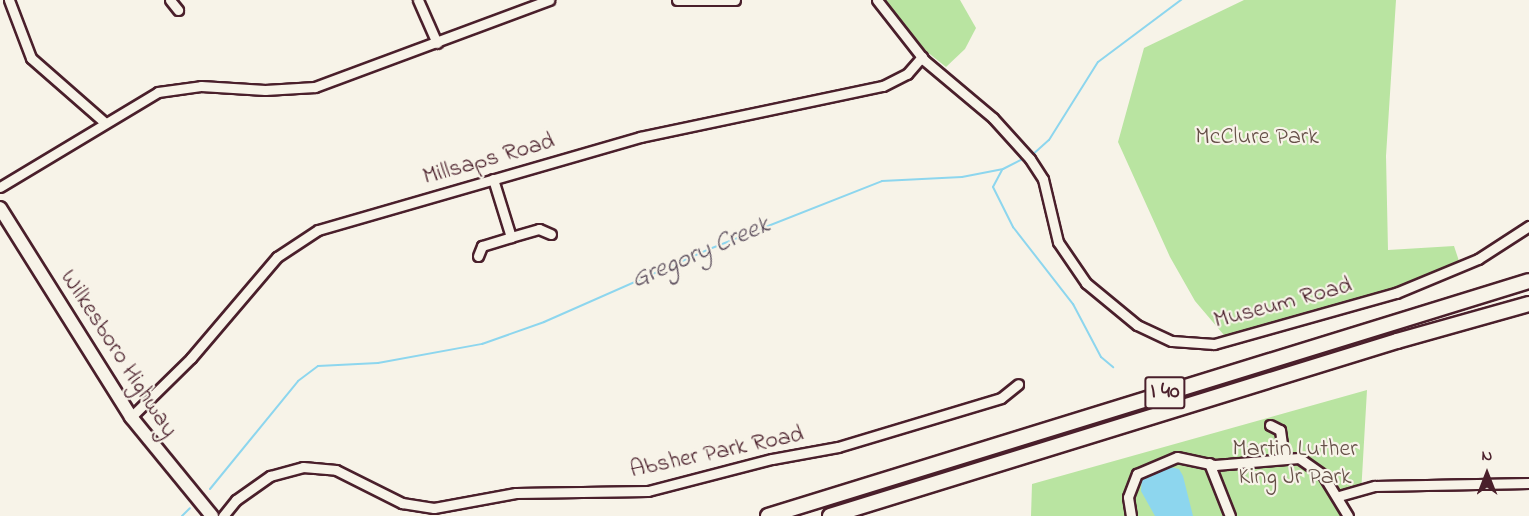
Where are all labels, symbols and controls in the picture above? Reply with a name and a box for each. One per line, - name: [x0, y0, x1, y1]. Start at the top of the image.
- park label: McClure Park: [1195, 124, 1319, 152]
- street label: Millsaps Road: [420, 127, 558, 193]
- water label: Gregory Creek: [627, 211, 775, 297]
- street label: Wilkesboro Highway: [53, 265, 183, 443]
- street label: Museum Road: [1211, 272, 1355, 336]
- road number: I 40: [1144, 374, 1186, 412]
- street label: Absher Park Road: [628, 421, 806, 485]
- park label: Martin Luther King Jr Park: [1232, 436, 1358, 492]
- north arrow: [1457, 444, 1517, 504]
- text: N: [1482, 444, 1492, 468]

